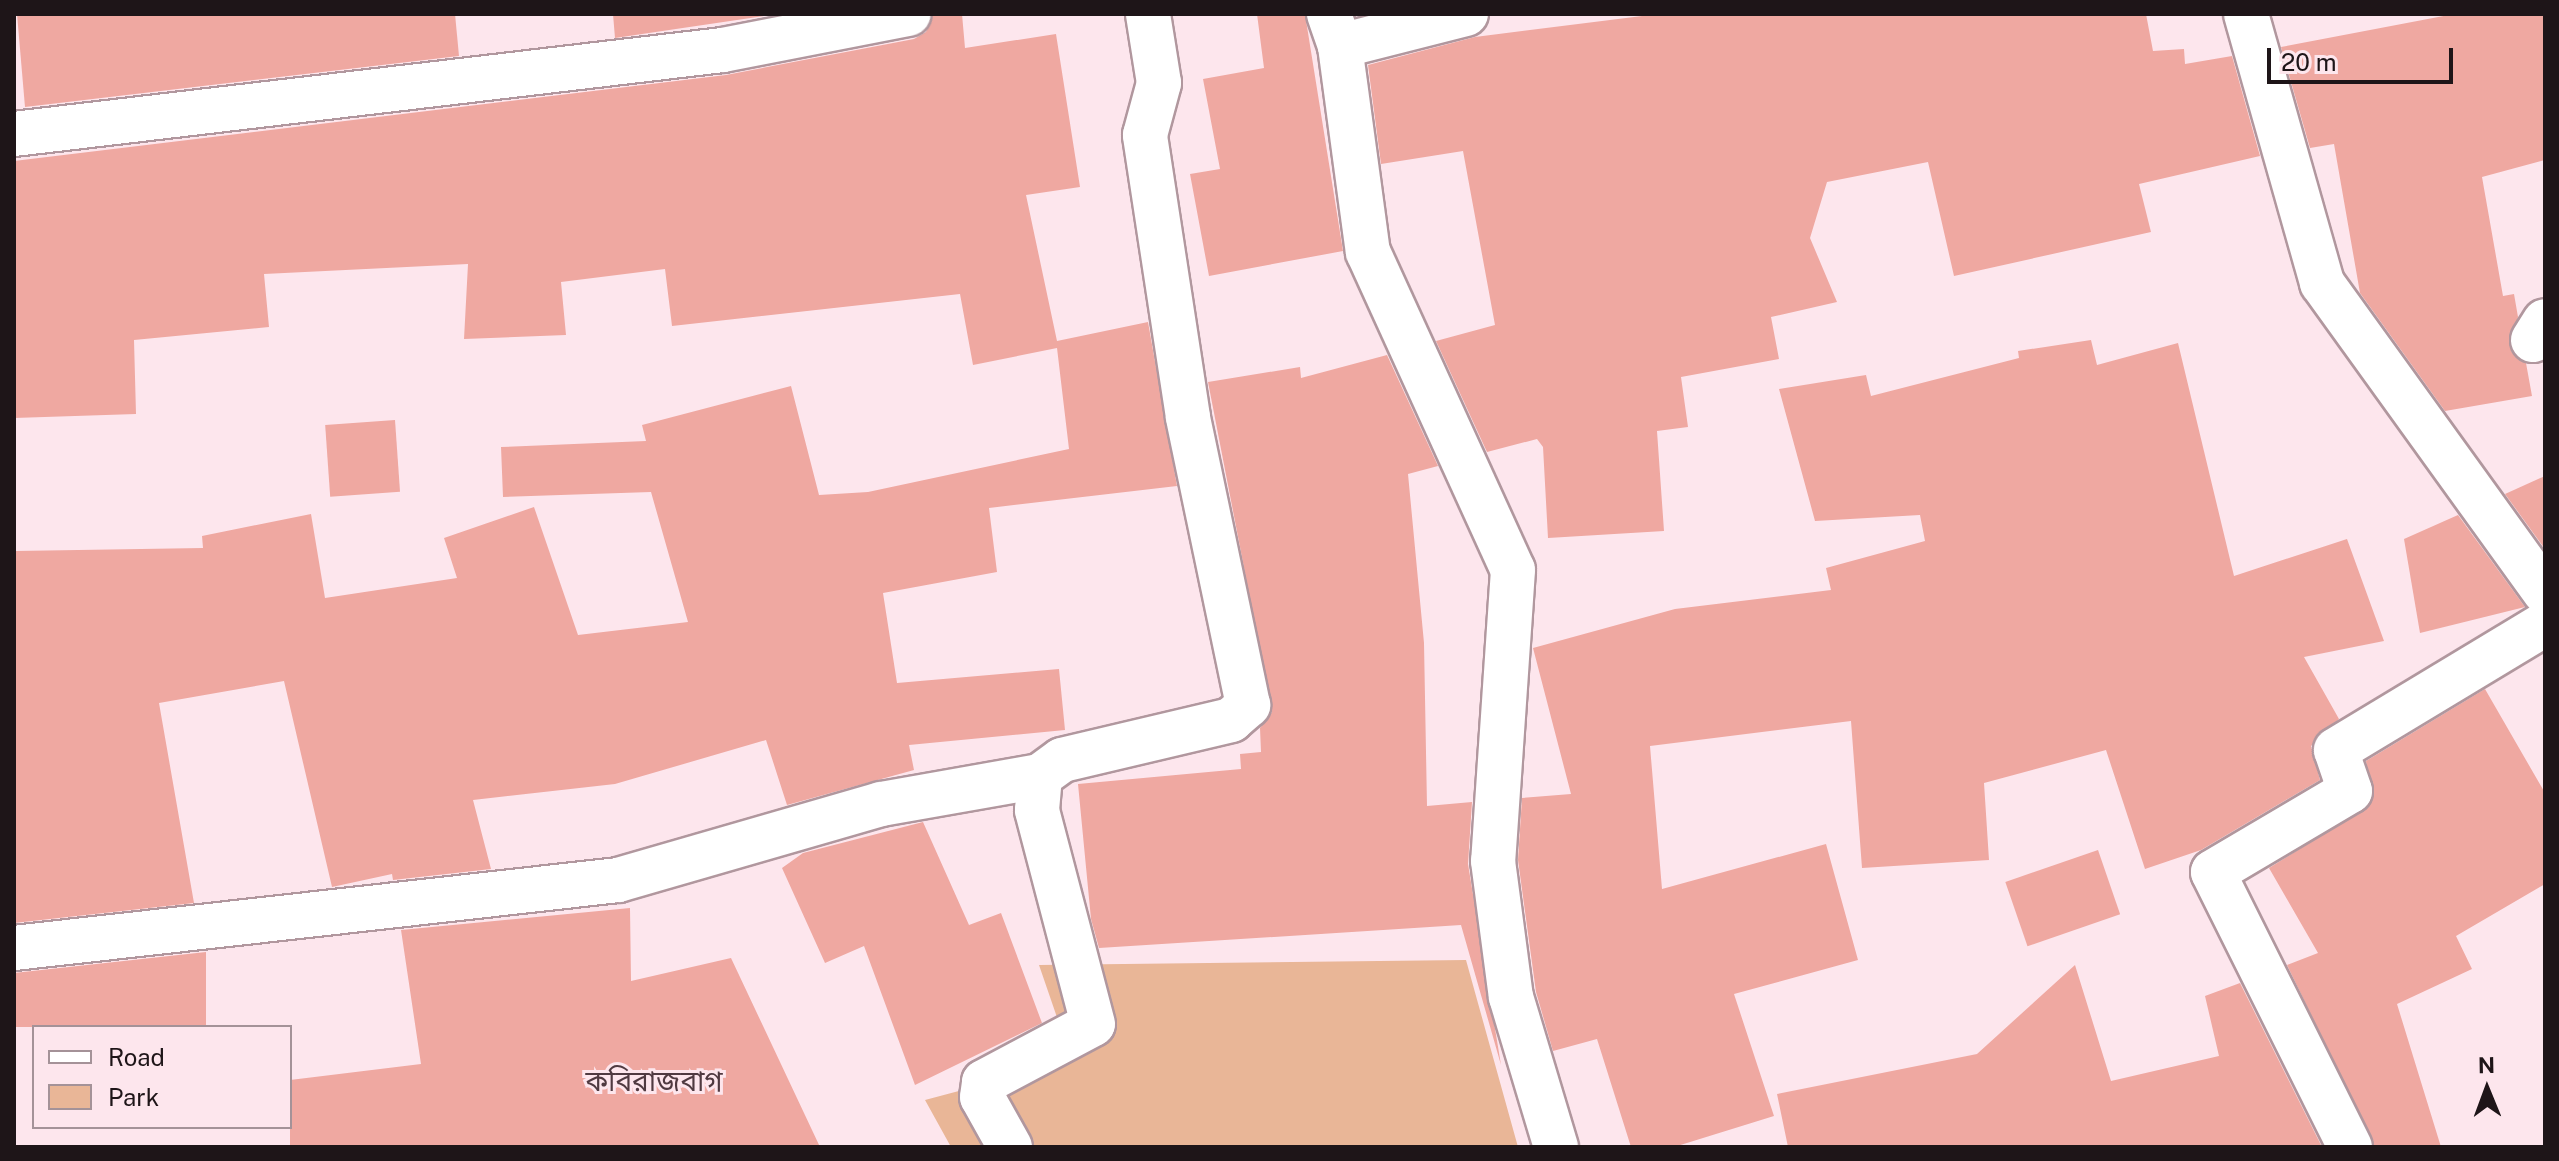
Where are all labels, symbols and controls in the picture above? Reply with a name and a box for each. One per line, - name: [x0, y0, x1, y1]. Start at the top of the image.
- scale bar: [2271, 32, 2457, 82]
- text: 20 m: [2281, 48, 2337, 76]
- legend: [32, 1025, 292, 1129]
- text: Road: [108, 1043, 165, 1071]
- north arrow: [2447, 1049, 2527, 1129]
- text: N: [2478, 1052, 2495, 1078]
- district label: কবিরাজবাগ: [585, 1064, 723, 1098]
- text: Park: [108, 1083, 159, 1111]

